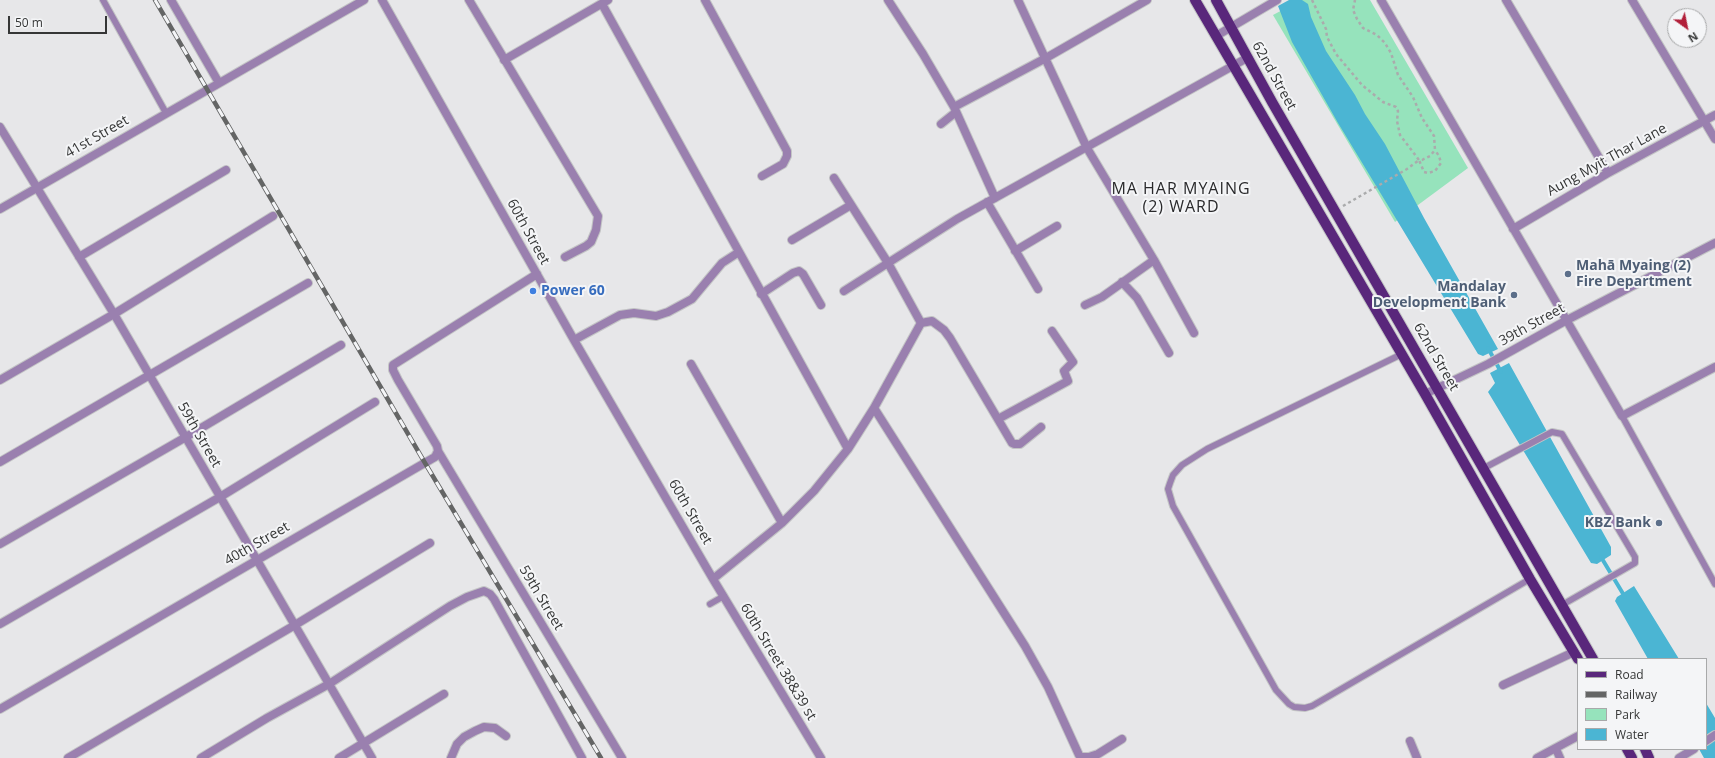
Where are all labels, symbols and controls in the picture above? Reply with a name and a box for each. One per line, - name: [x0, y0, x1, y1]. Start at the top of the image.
- scale bar: [10, 8, 109, 34]
- north arrow: [1667, 8, 1707, 48]
- text: 50 m: [15, 14, 43, 31]
- text: N: [1685, 29, 1701, 46]
- street label: 62nd Street: [1248, 39, 1300, 113]
- street label: 41st Street: [62, 112, 132, 162]
- street label: Aung Myit Thar Lane: [1544, 120, 1670, 200]
- district label: MA HAR MYAING (2) WARD: [1111, 179, 1251, 217]
- street label: 60th Street: [503, 196, 553, 268]
- place label: Mahā Myaing (2) Fire Department: [1576, 258, 1692, 290]
- marker: Mahā Myaing (2) Fire Department: [1563, 269, 1573, 279]
- place label: Mandalay Development Bank: [1373, 279, 1506, 312]
- place label: Power 60: [541, 283, 605, 299]
- marker: Power 60: [528, 286, 538, 296]
- marker: Mandalay Development Bank: [1509, 290, 1519, 300]
- street label: 39th Street: [1496, 300, 1568, 350]
- street label: 62nd Street: [1410, 320, 1462, 394]
- street label: 59th Street: [174, 399, 224, 471]
- street label: 60th Street: [665, 476, 715, 548]
- place label: KBZ Bank: [1585, 515, 1651, 531]
- marker: KBZ Bank: [1654, 518, 1664, 528]
- street label: 40th Street: [221, 519, 293, 569]
- street label: 59th Street: [515, 563, 567, 633]
- street label: 60th Street 38&39 st: [736, 600, 820, 724]
- legend: [1577, 658, 1707, 750]
- text: Road: [1615, 666, 1644, 683]
- text: Railway: [1615, 686, 1657, 703]
- text: Park: [1615, 706, 1640, 723]
- text: Water: [1615, 726, 1649, 743]

